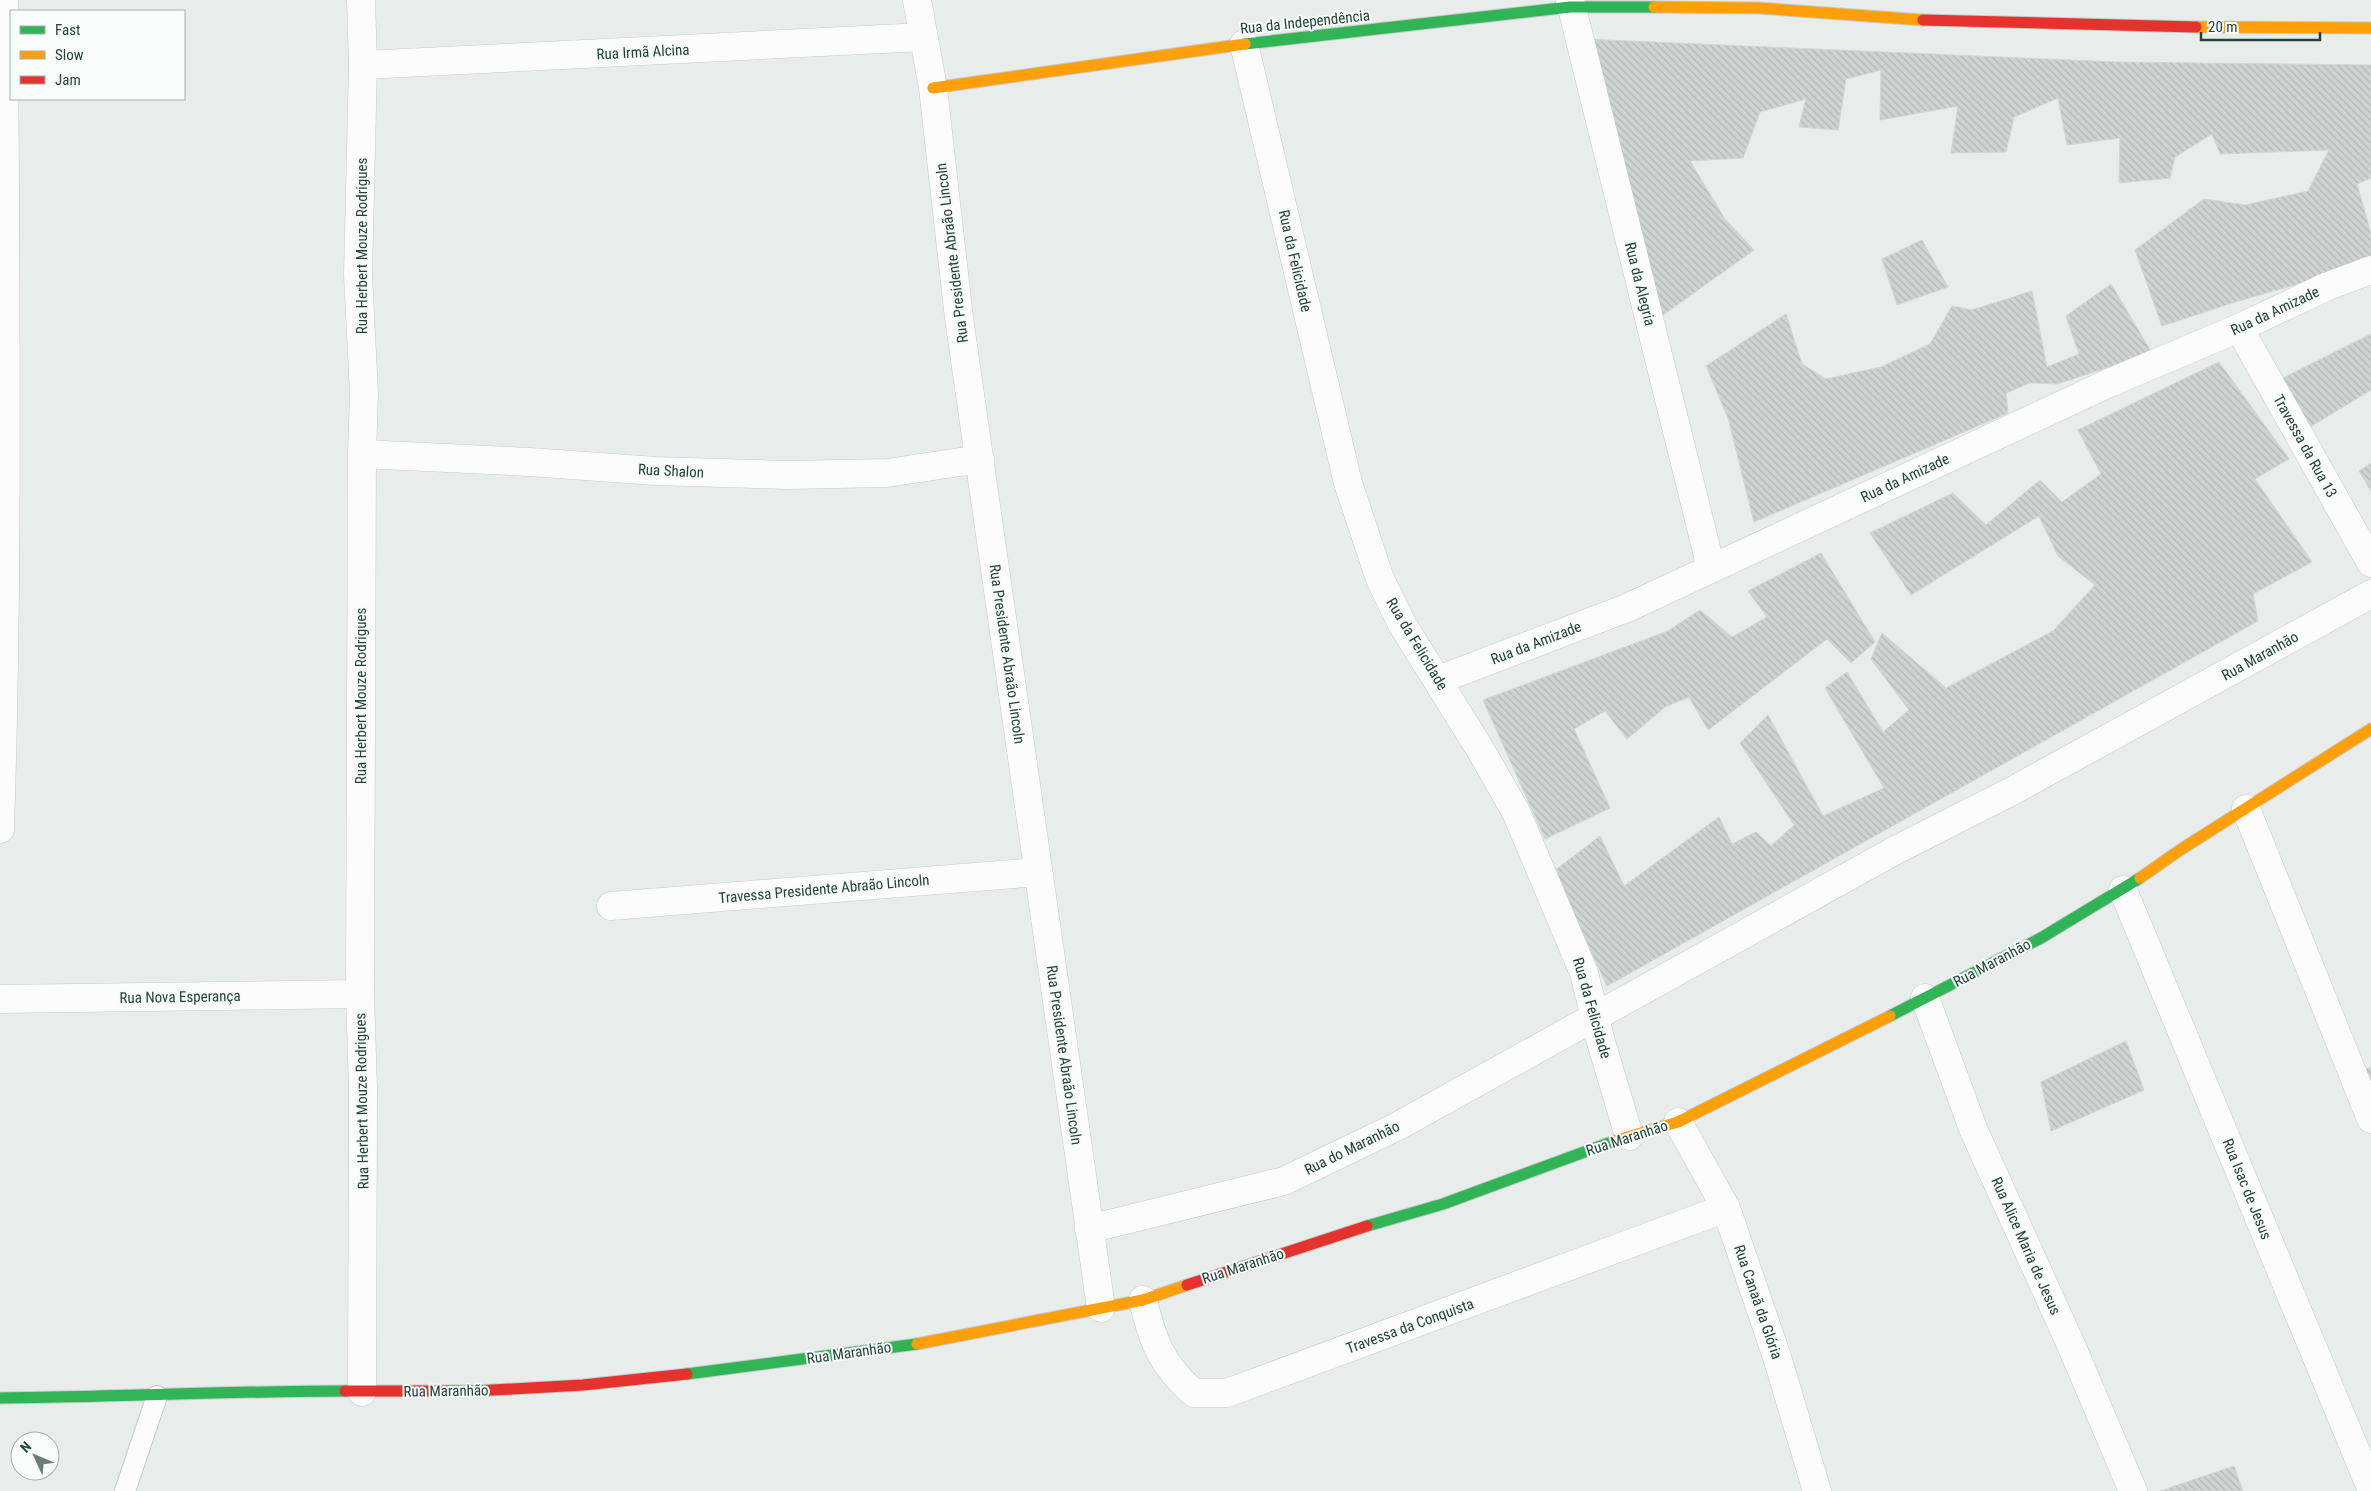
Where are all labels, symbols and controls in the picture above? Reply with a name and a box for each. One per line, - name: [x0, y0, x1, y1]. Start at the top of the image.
- street label: Rua da Independência: [1239, 6, 1371, 38]
- legend: [10, 10, 185, 100]
- scale bar: [2201, 10, 2320, 42]
- text: 20 m: [2208, 18, 2238, 36]
- text: Fast: [55, 21, 80, 39]
- street label: Rua Irmã Alcina: [596, 41, 690, 63]
- text: Slow: [55, 46, 84, 64]
- text: Jam: [55, 71, 81, 89]
- street label: Rua Herbert Mouze Rodrigues: [353, 158, 371, 334]
- street label: Rua Presidente Abraão Lincoln: [932, 162, 972, 344]
- street label: Rua da Felicidade: [1274, 208, 1316, 314]
- street label: Rua da Alegria: [1621, 240, 1659, 328]
- street label: Rua da Amizade: [2228, 283, 2322, 339]
- street label: Travessa da Rua 13: [2269, 391, 2341, 501]
- street label: Rua da Amizade: [1858, 450, 1952, 506]
- street label: Rua Shalon: [637, 460, 705, 482]
- street label: Rua Presidente Abraão Lincoln: [985, 563, 1029, 745]
- street label: Rua da Felicidade: [1382, 595, 1452, 693]
- street label: Rua Herbert Mouze Rodrigues: [352, 608, 370, 784]
- street label: Rua da Amizade: [1488, 617, 1584, 669]
- street label: Rua Maranhão: [2218, 628, 2302, 684]
- street label: Travessa Presidente Abraão Lincoln: [718, 871, 930, 907]
- street label: Rua Maranhão: [1950, 935, 2034, 991]
- street label: Rua da Felicidade: [1569, 955, 1615, 1061]
- street label: Rua Presidente Abraão Lincoln: [1042, 964, 1086, 1146]
- street label: Rua Nova Esperança: [119, 987, 241, 1007]
- street label: Rua Herbert Mouze Rodrigues: [351, 1012, 373, 1189]
- street label: Rua Maranhão: [1584, 1116, 1670, 1160]
- street label: Rua do Maranhão: [1302, 1117, 1402, 1179]
- street label: Rua Isac de Jesus: [2219, 1136, 2275, 1242]
- street label: Rua Alice Maria de Jesus: [1987, 1174, 2065, 1318]
- street label: Rua Canaã da Glória: [1730, 1242, 1786, 1362]
- street label: Rua Maranhão: [1200, 1244, 1286, 1288]
- street label: Travessa da Conquista: [1344, 1295, 1476, 1357]
- street label: Rua Maranhão: [806, 1338, 892, 1368]
- street label: Rua Maranhão: [403, 1381, 489, 1401]
- north arrow: [10, 1431, 60, 1481]
- text: N: [17, 1438, 34, 1456]

